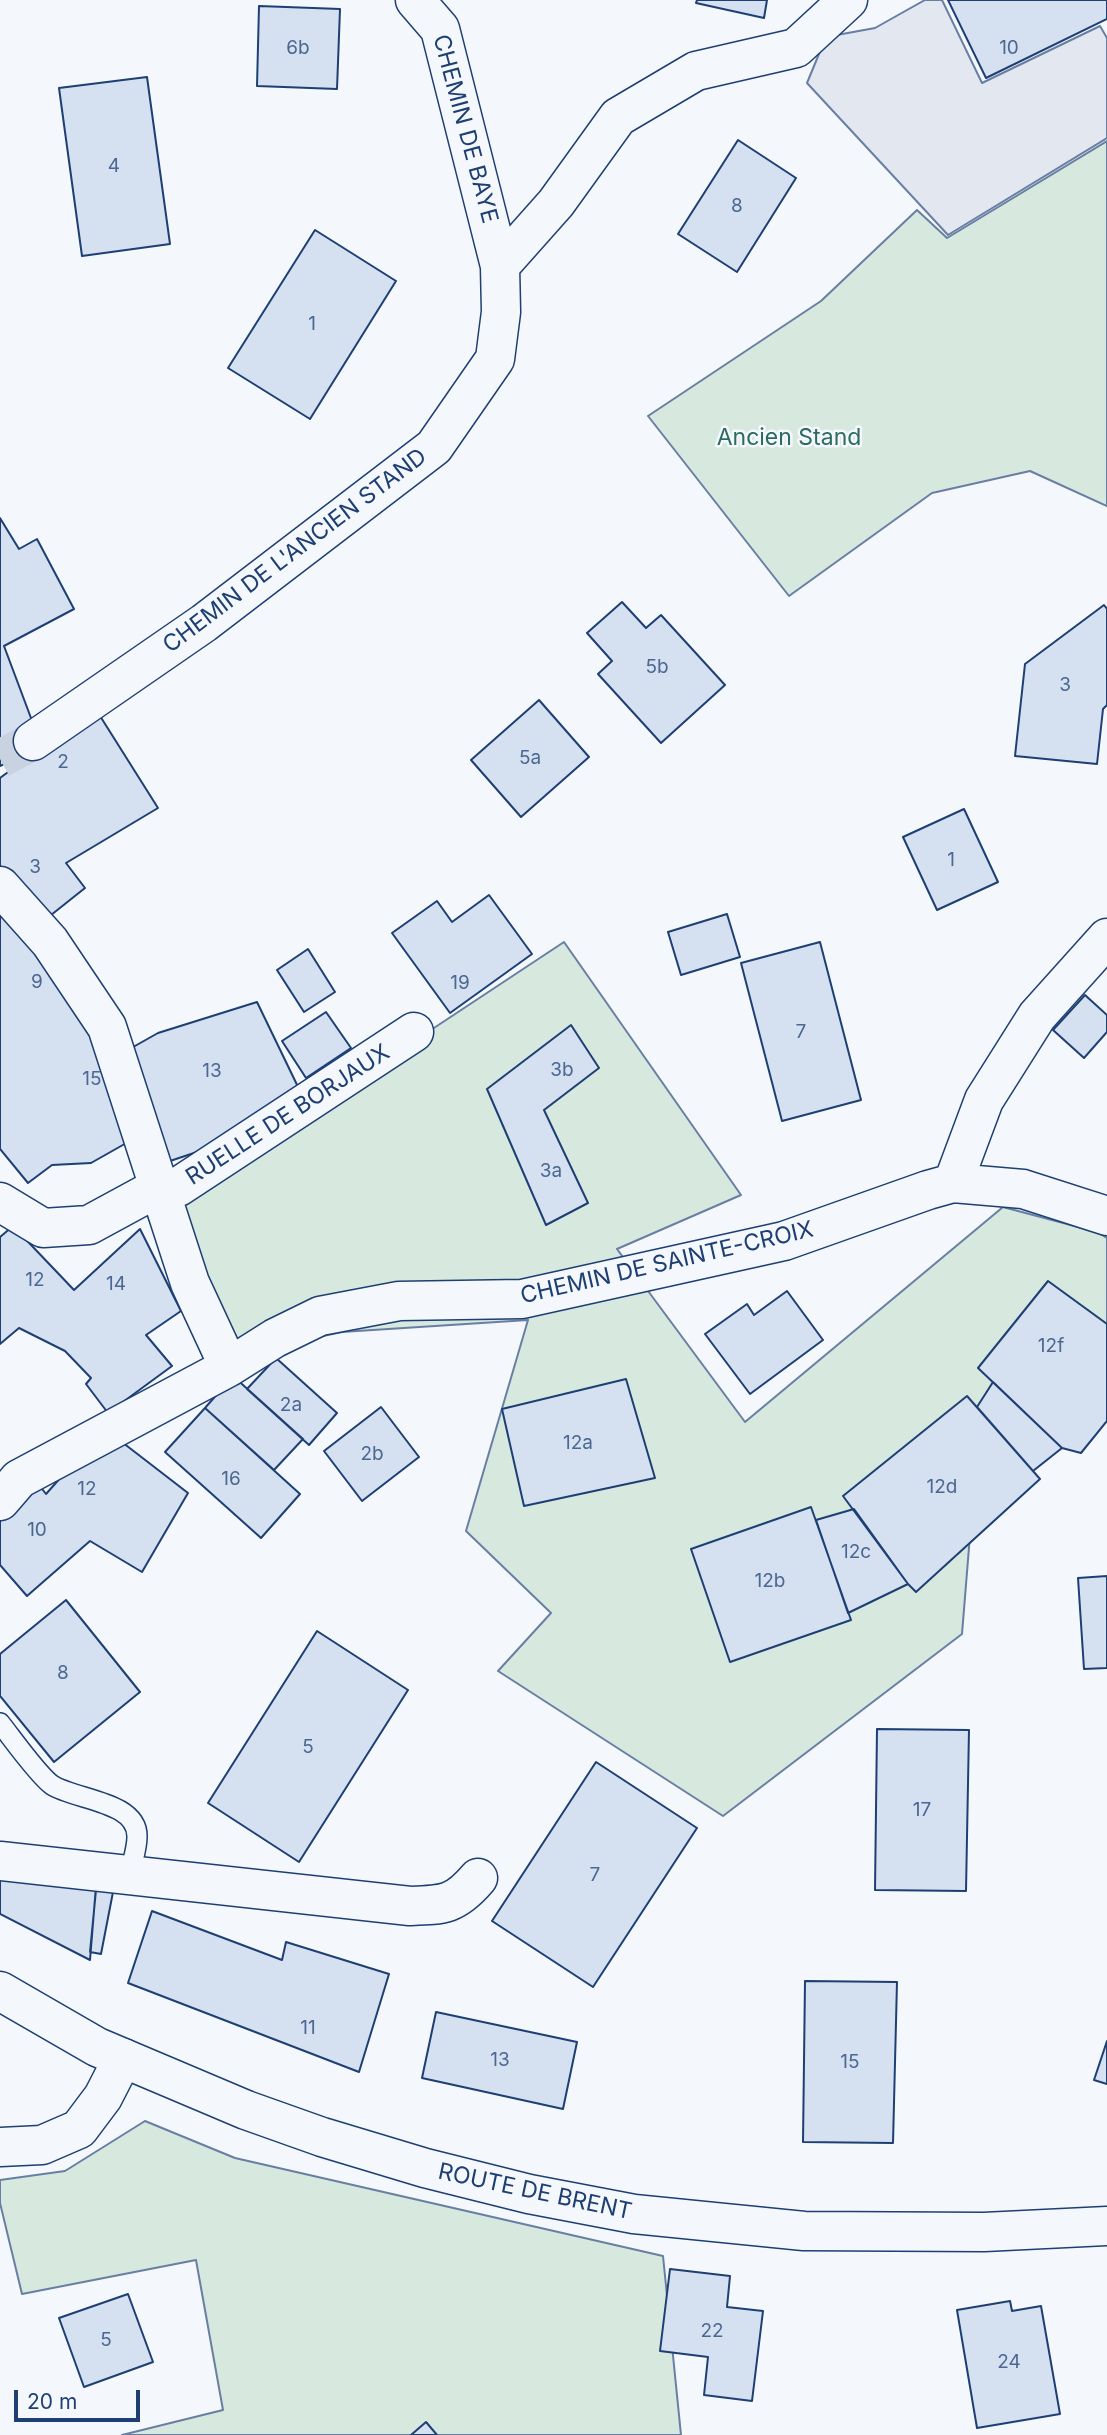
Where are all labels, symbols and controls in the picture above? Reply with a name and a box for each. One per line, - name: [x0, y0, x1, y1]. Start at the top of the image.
- street label: CHEMIN DE BAYE: [427, 32, 503, 226]
- house number: 6b: [286, 37, 310, 59]
- house number: 10: [999, 37, 1019, 59]
- house number: 4: [108, 155, 120, 177]
- house number: 8: [731, 195, 743, 217]
- house number: 1: [308, 313, 316, 335]
- park label: Ancien Stand: [717, 424, 861, 452]
- street label: CHEMIN DE L'ANCIEN STAND: [158, 443, 432, 659]
- house number: 5b: [645, 656, 669, 678]
- house number: 3: [1059, 674, 1071, 696]
- house number: 5a: [519, 747, 541, 769]
- house number: 2: [57, 751, 69, 773]
- house number: 1: [947, 849, 955, 871]
- house number: 3: [29, 856, 41, 878]
- house number: 9: [31, 971, 43, 993]
- house number: 19: [450, 972, 470, 994]
- house number: 7: [796, 1021, 806, 1043]
- street label: RUELLE DE BORJAUX: [181, 1039, 395, 1191]
- house number: 3b: [550, 1059, 574, 1081]
- house number: 13: [202, 1060, 222, 1082]
- house number: 15: [82, 1068, 102, 1090]
- house number: 3a: [540, 1160, 562, 1182]
- street label: CHEMIN DE SAINTE-CROIX: [518, 1216, 816, 1310]
- house number: 12: [25, 1269, 45, 1291]
- house number: 14: [106, 1273, 126, 1295]
- house number: 12f: [1038, 1335, 1064, 1357]
- house number: 2a: [280, 1394, 302, 1416]
- house number: 12a: [563, 1432, 593, 1454]
- house number: 2b: [360, 1443, 384, 1465]
- house number: 16: [221, 1468, 241, 1490]
- house number: 12d: [927, 1476, 957, 1498]
- house number: 12: [77, 1478, 97, 1500]
- house number: 10: [27, 1519, 47, 1541]
- house number: 12c: [841, 1541, 871, 1563]
- house number: 12b: [755, 1570, 785, 1592]
- house number: 8: [57, 1662, 69, 1684]
- house number: 5: [302, 1736, 314, 1758]
- house number: 17: [913, 1799, 931, 1821]
- house number: 7: [590, 1864, 600, 1886]
- house number: 11: [300, 2017, 316, 2039]
- house number: 13: [490, 2049, 510, 2071]
- house number: 15: [840, 2051, 860, 2073]
- street label: ROUTE DE BRENT: [436, 2158, 634, 2226]
- house number: 22: [700, 2320, 724, 2342]
- house number: 5: [100, 2329, 112, 2351]
- house number: 24: [997, 2351, 1021, 2373]
- scale bar: [18, 2376, 144, 2420]
- text: 20 m: [27, 2389, 77, 2414]

